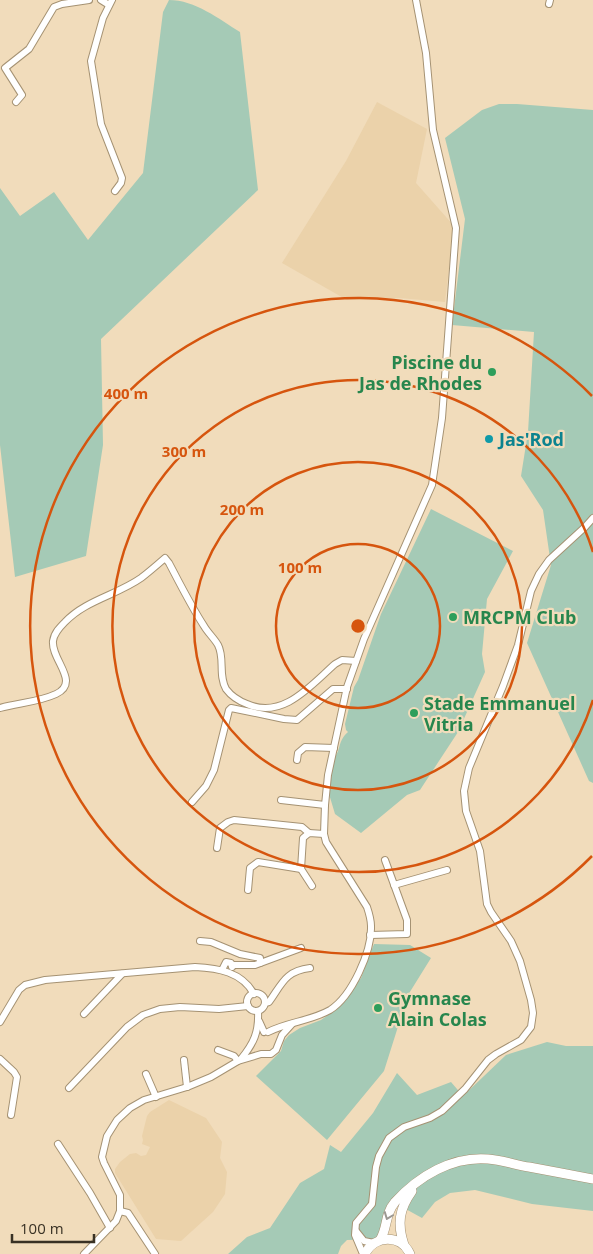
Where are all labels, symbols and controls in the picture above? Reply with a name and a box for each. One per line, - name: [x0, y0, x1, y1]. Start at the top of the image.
- place label: Piscine du Jas de Rhodes: [357, 350, 482, 395]
- marker: Piscine du Jas de Rhodes: [486, 366, 498, 378]
- text: 400 m: [104, 383, 148, 403]
- place label: Jas'Rod: [497, 427, 564, 451]
- marker: Jas'Rod: [483, 433, 495, 445]
- text: 300 m: [162, 441, 206, 461]
- text: 200 m: [220, 499, 264, 519]
- text: 100 m: [278, 557, 322, 577]
- place label: MRCPM Club: [463, 605, 576, 629]
- marker: MRCPM Club: [447, 611, 459, 623]
- centre of rings: [349, 617, 367, 635]
- place label: Stade Emmanuel Vitria: [424, 691, 575, 736]
- marker: Stade Emmanuel Vitria: [408, 707, 420, 719]
- place label: Gymnase Alain Colas: [388, 986, 487, 1031]
- marker: Gymnase Alain Colas: [372, 1002, 384, 1014]
- one-way arrow: [383, 1211, 394, 1220]
- scale bar: [12, 1212, 95, 1244]
- text: 100 m: [20, 1218, 64, 1238]

